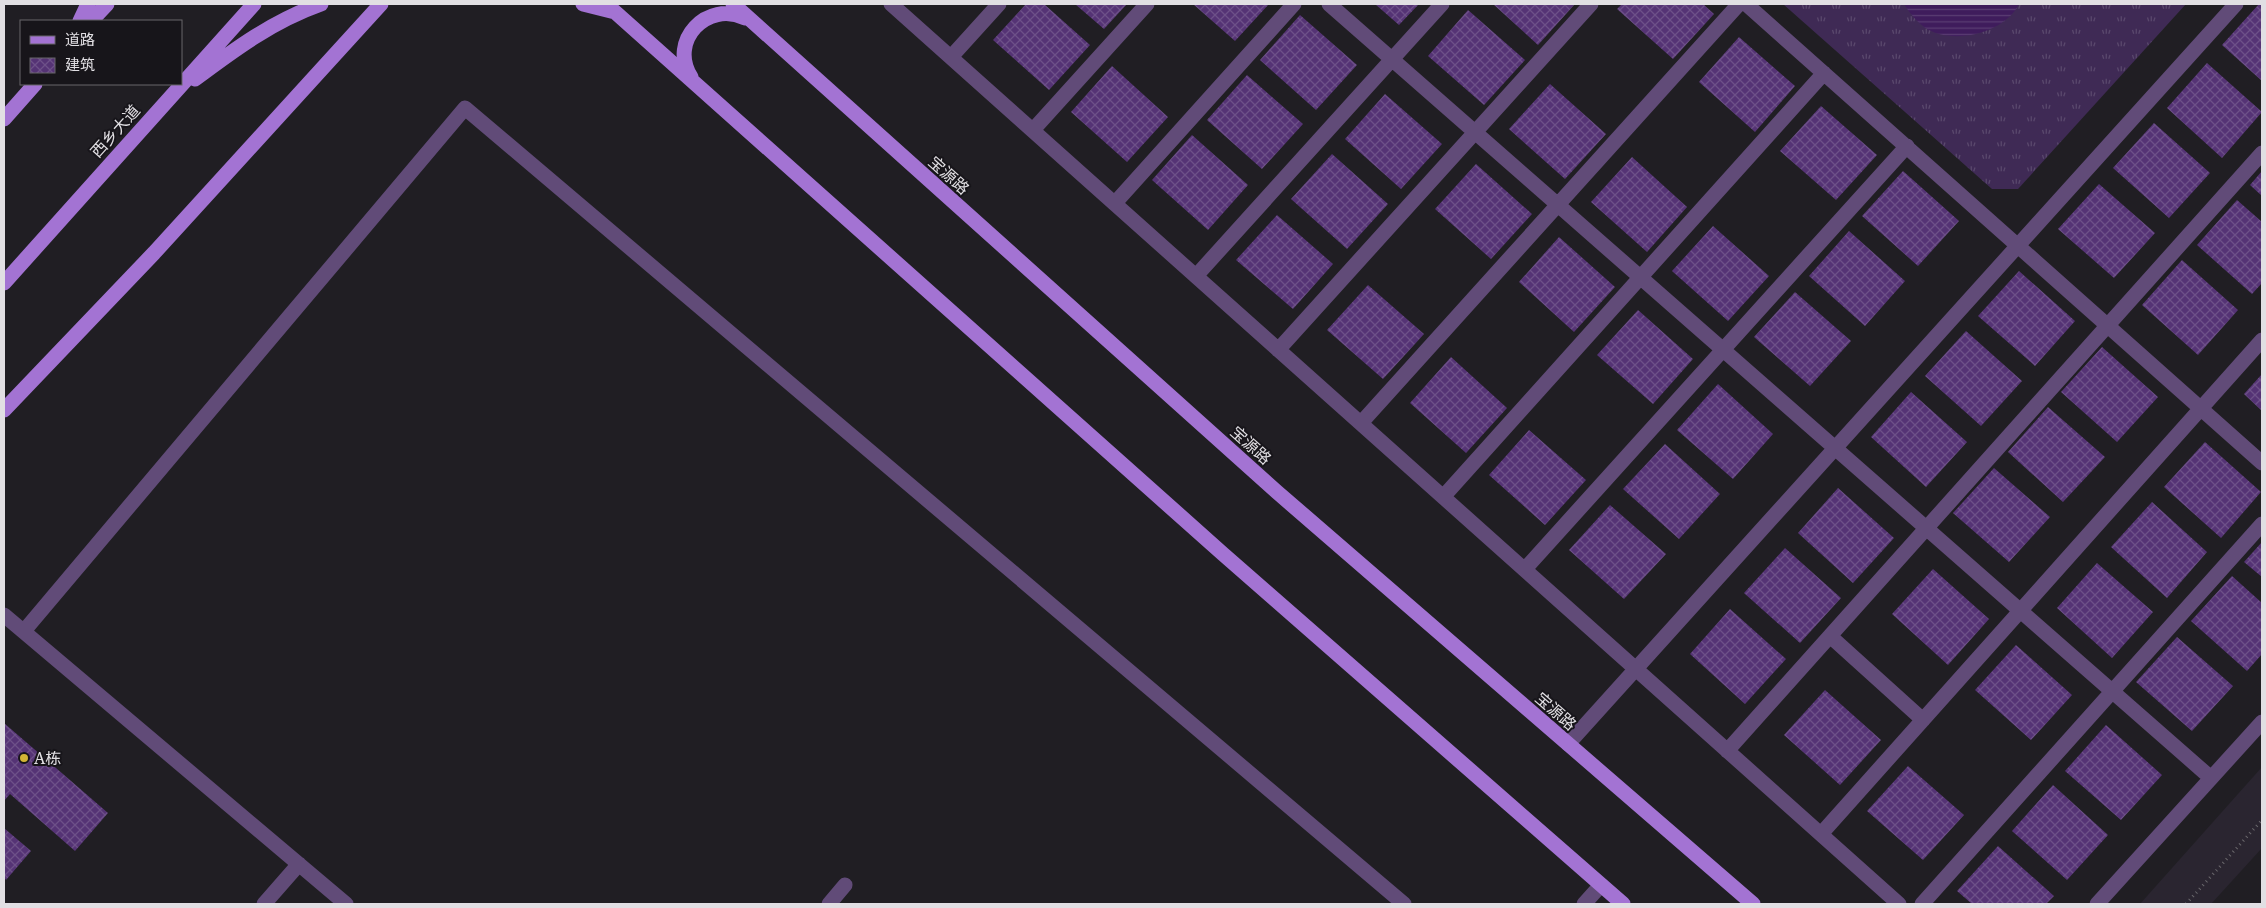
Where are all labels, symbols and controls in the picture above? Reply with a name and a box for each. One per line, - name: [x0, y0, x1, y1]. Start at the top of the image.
- legend: [20, 20, 182, 85]
- text: 道路: [65, 29, 95, 49]
- text: 建筑: [65, 54, 95, 74]
- street label: 西乡大道: [85, 100, 145, 162]
- street label: 宝源路: [924, 151, 974, 199]
- street label: 宝源路: [1226, 421, 1276, 469]
- street label: 宝源路: [1531, 687, 1581, 735]
- place label: A栋: [34, 747, 61, 769]
- marker: A栋: [18, 752, 30, 764]

